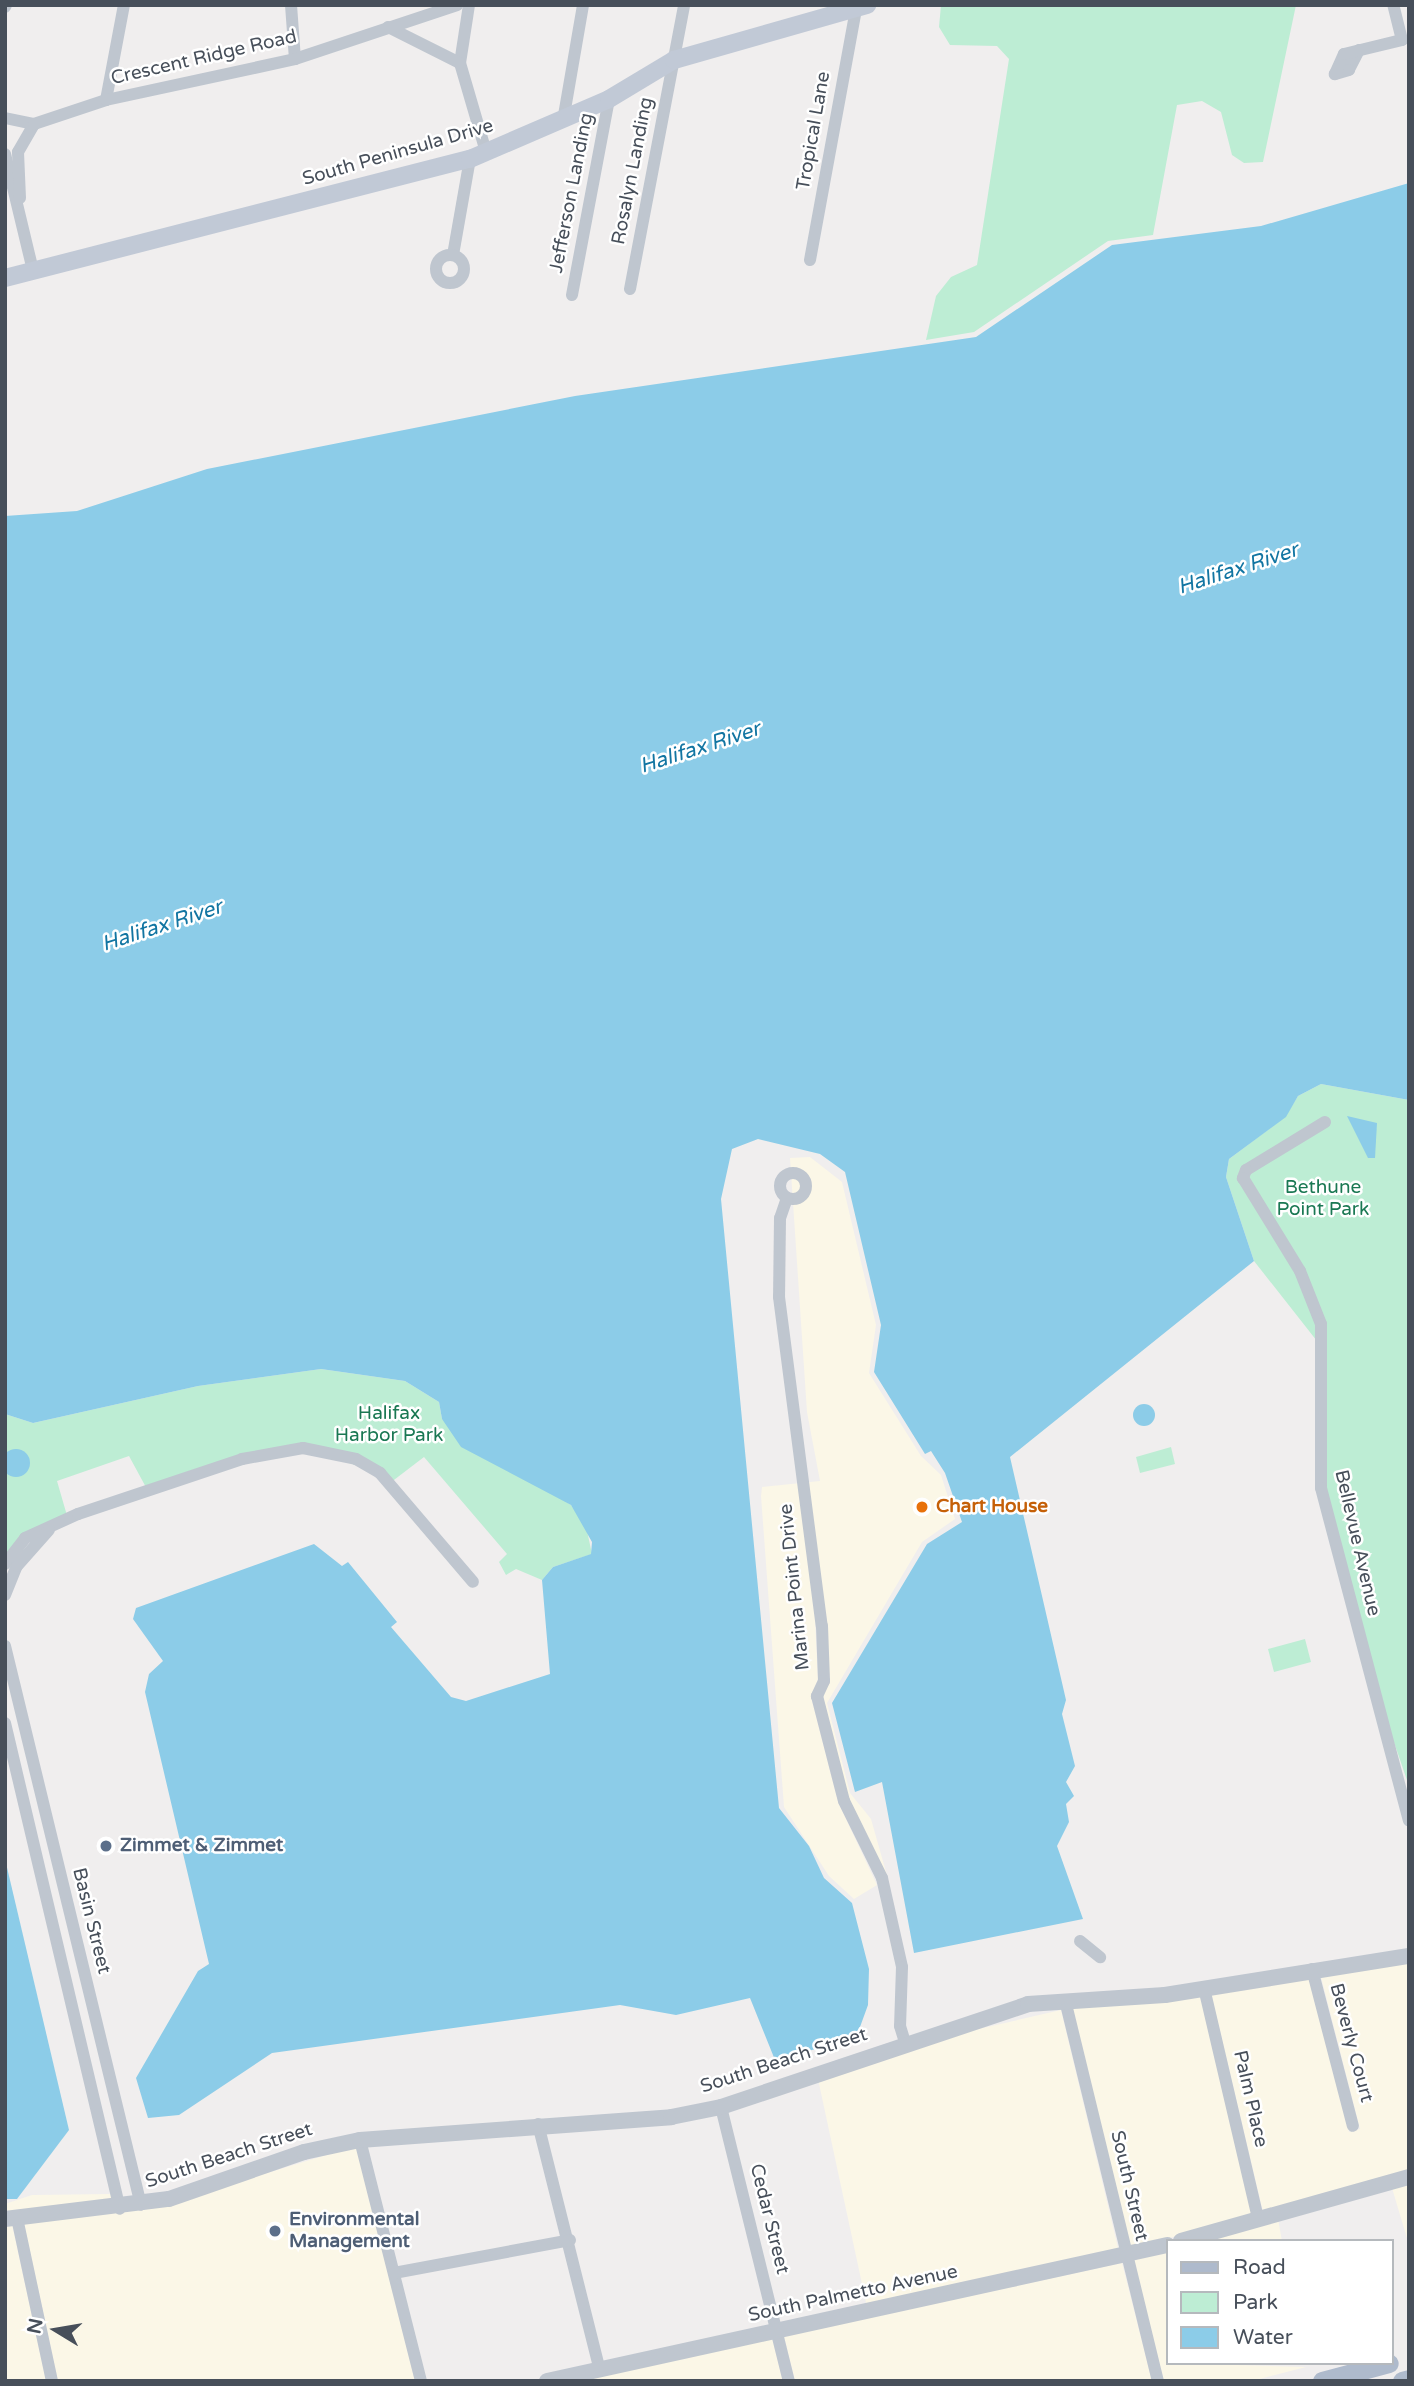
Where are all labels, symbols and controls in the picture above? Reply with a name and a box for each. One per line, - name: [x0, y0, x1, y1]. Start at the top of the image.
- street label: Crescent Ridge Road: [109, 26, 299, 90]
- street label: Tropical Lane: [792, 70, 836, 192]
- street label: Rosalyn Landing: [608, 95, 658, 247]
- street label: Jefferson Landing: [545, 111, 599, 275]
- street label: South Peninsula Drive: [300, 115, 496, 191]
- water label: Halifax River: [1174, 538, 1302, 600]
- water label: Halifax River: [636, 717, 764, 779]
- water label: Halifax River: [98, 895, 226, 957]
- park label: Bethune Point Park: [1277, 1177, 1369, 1221]
- park label: Halifax Harbor Park: [335, 1403, 443, 1447]
- street label: Bellevue Avenue: [1329, 1468, 1385, 1618]
- place label: Chart House: [936, 1496, 1048, 1518]
- marker: Chart House: [914, 1499, 930, 1515]
- street label: Marina Point Drive: [775, 1503, 815, 1671]
- place label: Zimmet & Zimmet: [120, 1835, 283, 1857]
- marker: Zimmet & Zimmet: [98, 1838, 114, 1854]
- street label: Basin Street: [67, 1866, 115, 1976]
- street label: Beverly Court: [1324, 1981, 1378, 2105]
- street label: South Beach Street: [698, 2023, 870, 2099]
- street label: Palm Place: [1228, 2048, 1272, 2150]
- street label: South Beach Street: [143, 2118, 315, 2194]
- street label: South Street: [1105, 2128, 1153, 2244]
- street label: Cedar Street: [744, 2161, 794, 2277]
- place label: Environmental Management: [289, 2209, 420, 2253]
- marker: Environmental Management: [267, 2223, 283, 2239]
- legend: [1166, 2239, 1393, 2365]
- text: Road: [1233, 2255, 1286, 2280]
- street label: South Palmetto Avenue: [746, 2261, 960, 2327]
- text: Park: [1233, 2290, 1278, 2315]
- north arrow: [21, 2295, 91, 2365]
- text: N: [23, 2316, 48, 2336]
- text: Water: [1233, 2325, 1293, 2350]

